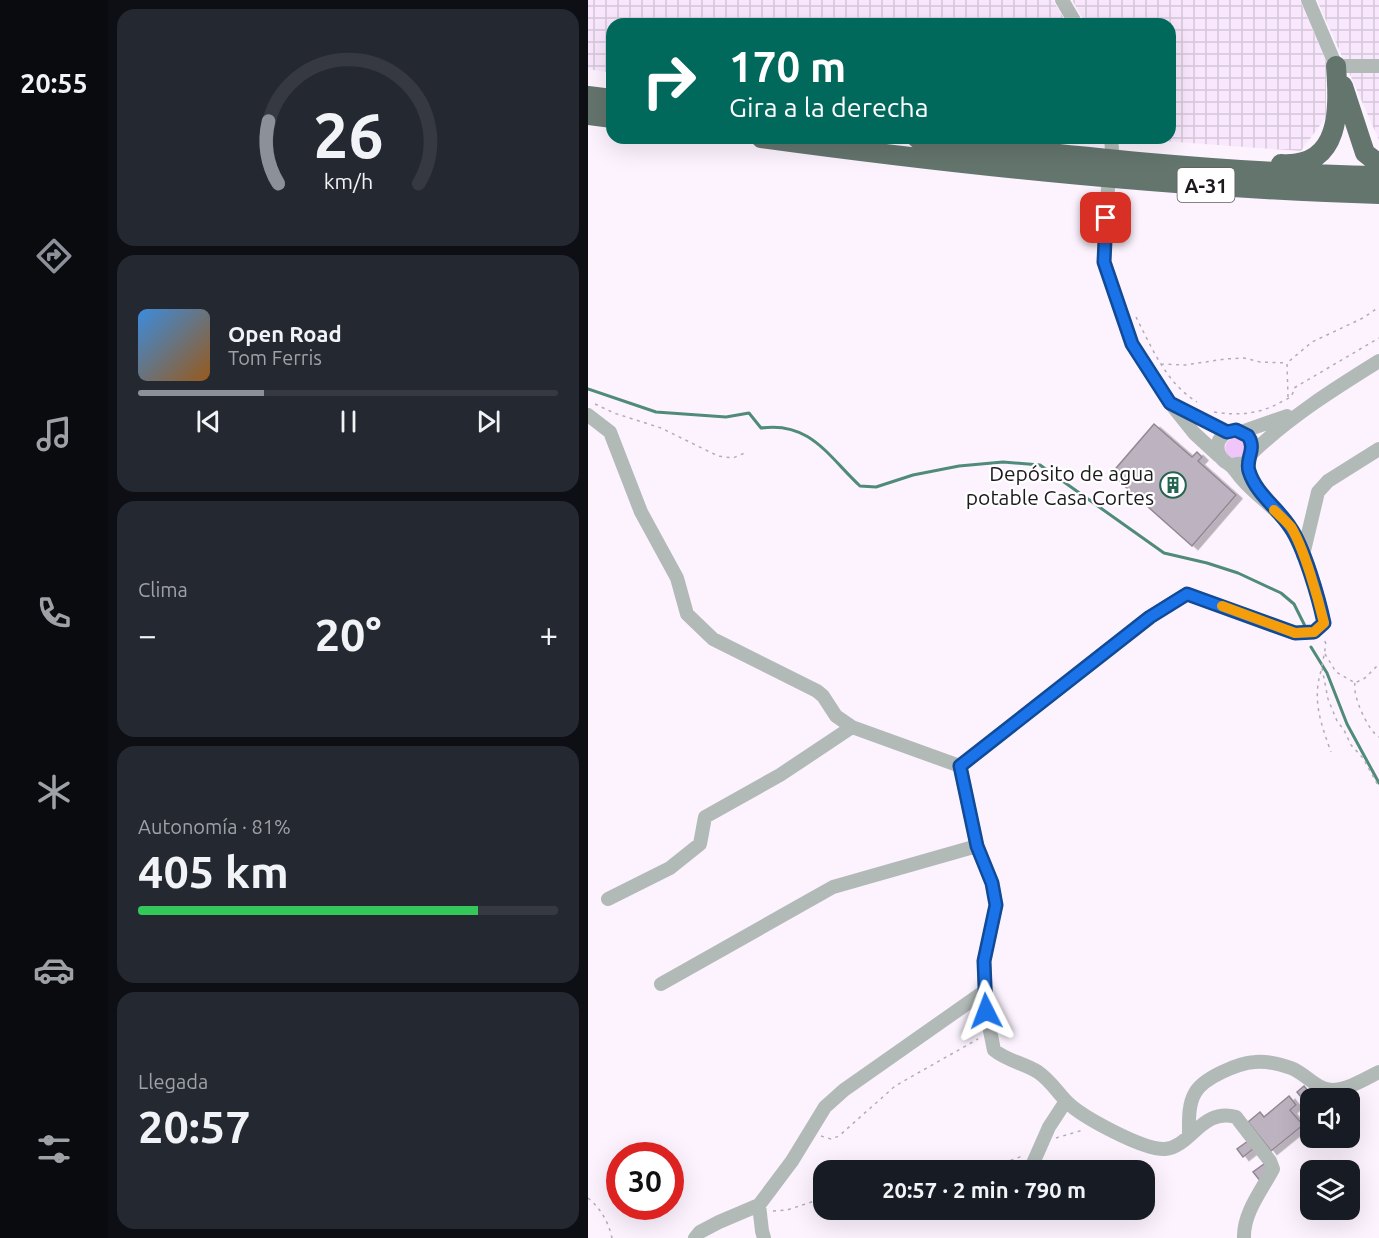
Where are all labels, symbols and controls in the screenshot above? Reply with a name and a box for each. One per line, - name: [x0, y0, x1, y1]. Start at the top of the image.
- icon: right: [630, 42, 708, 120]
- text: 170 m: [729, 43, 846, 90]
- text: 20:55: [20, 68, 88, 98]
- text: Gira a la derecha: [729, 92, 929, 122]
- text: 26: [313, 101, 383, 171]
- road number: A-31: [1178, 168, 1234, 202]
- text: km/h: [323, 170, 373, 194]
- pin: [1080, 192, 1131, 243]
- icon: arrive: [1089, 201, 1122, 234]
- icon: directions: [33, 235, 75, 277]
- text: Open Road: [228, 321, 342, 346]
- text: Tom Ferris: [228, 346, 322, 369]
- icon: previous: [192, 405, 225, 438]
- icon: pause: [332, 405, 365, 438]
- icon: next: [472, 405, 505, 438]
- icon: music: [33, 413, 75, 455]
- place label: Depósito de agua potable Casa Cortes: [966, 461, 1154, 509]
- building icon: Depósito de agua potable Casa Cortes: [1158, 470, 1188, 500]
- text: Clima: [138, 578, 188, 601]
- icon: phone: [33, 592, 75, 634]
- text: 20°: [315, 609, 381, 660]
- text: −: [138, 616, 157, 653]
- text: +: [539, 616, 558, 653]
- icon: climate: [33, 771, 75, 813]
- text: Autonomía · 81%: [138, 815, 291, 838]
- text: 405 km: [138, 846, 289, 897]
- icon: car: [33, 949, 75, 991]
- position arrow: [954, 979, 1018, 1043]
- text: Llegada: [138, 1070, 208, 1093]
- map controls: [1300, 1088, 1360, 1220]
- button: sound: [1300, 1088, 1360, 1148]
- text: 20:57: [138, 1101, 251, 1152]
- icon: filters: [33, 1128, 75, 1170]
- speed limit sign: 30: [606, 1142, 684, 1220]
- button: layers: [1300, 1160, 1360, 1220]
- text: 20:57 · 2 min · 790 m: [882, 1177, 1086, 1202]

